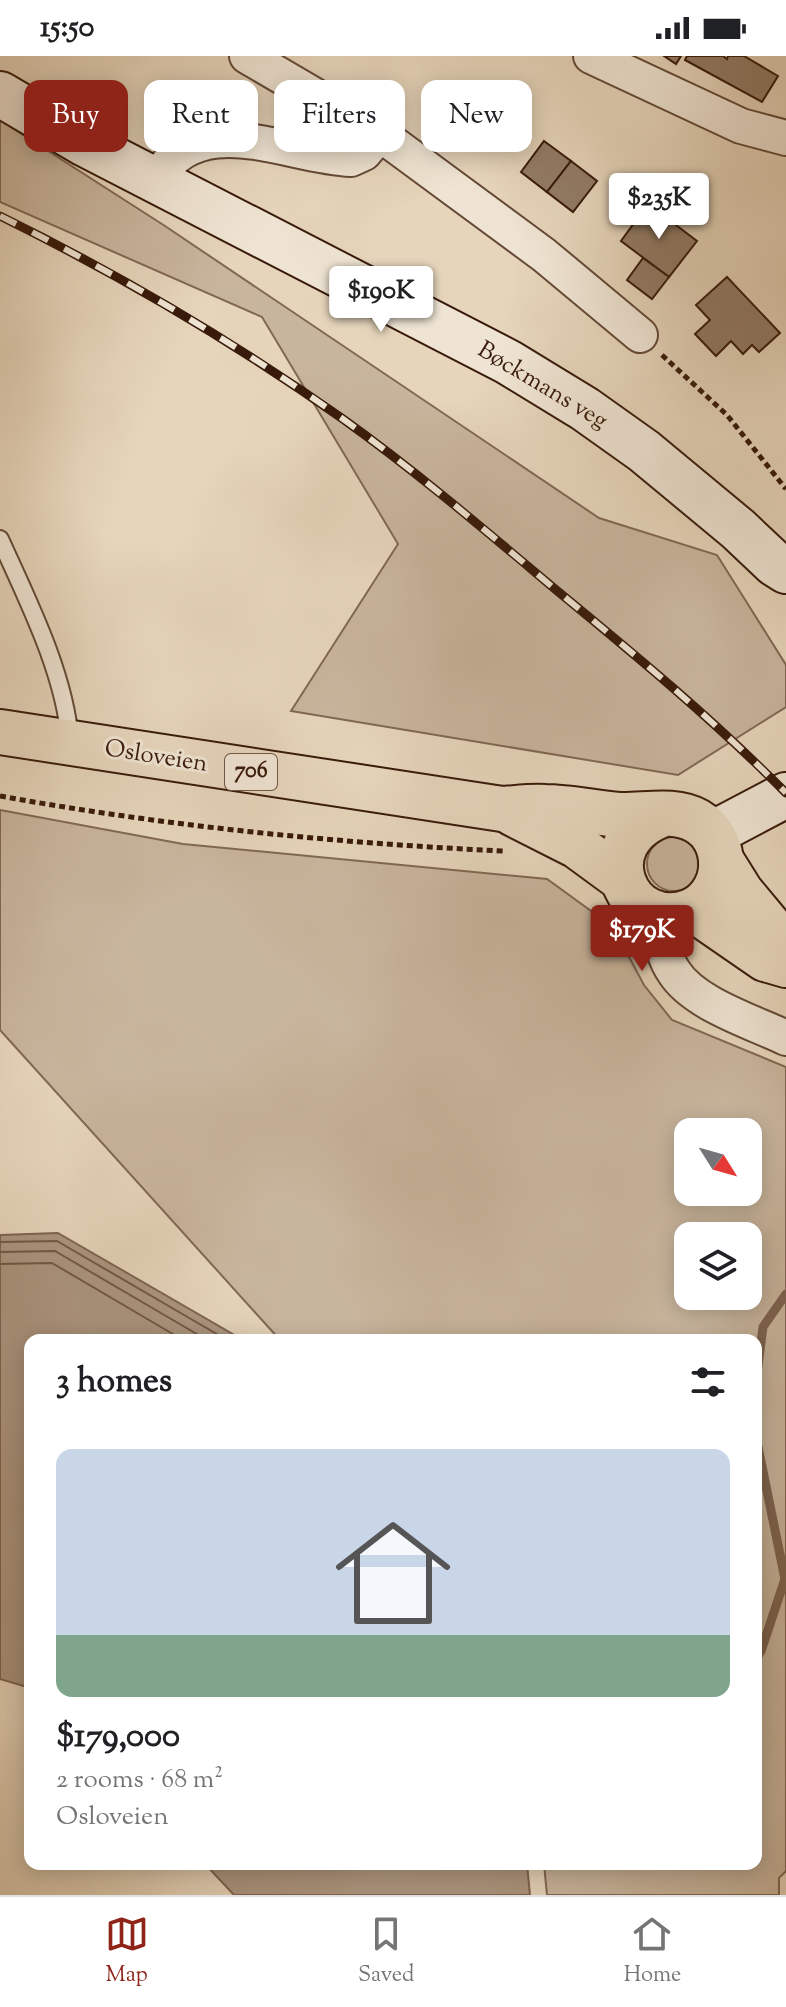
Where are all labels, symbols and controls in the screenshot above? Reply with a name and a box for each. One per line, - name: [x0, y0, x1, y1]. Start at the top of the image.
- text: 15:50: [40, 7, 94, 50]
- chip: Buy: [24, 80, 128, 152]
- chip: Rent: [144, 80, 258, 152]
- chip: Filters: [274, 80, 405, 152]
- chip: New: [421, 80, 532, 152]
- pin: $235K: [603, 173, 715, 241]
- text: $235K: [627, 180, 691, 217]
- pin: $190K: [325, 266, 437, 334]
- text: $190K: [347, 273, 415, 310]
- street label: Bøckmans veg: [470, 334, 614, 438]
- street label: Osloveien: [102, 732, 210, 782]
- road number: 706: [225, 754, 277, 790]
- pin: $179K: [586, 905, 698, 973]
- text: $179K: [609, 912, 675, 949]
- north arrow: [674, 1118, 762, 1206]
- map controls: [674, 1118, 762, 1310]
- button: layers: [674, 1222, 762, 1310]
- text: 3 homes: [56, 1358, 172, 1407]
- icon: filters: [686, 1360, 730, 1404]
- icon: home: [321, 1501, 465, 1645]
- text: $179,000: [56, 1713, 180, 1762]
- text: 2 rooms · 68 m²: [56, 1762, 223, 1799]
- text: Osloveien: [56, 1799, 169, 1836]
- tab: Map: [105, 1912, 149, 1992]
- tab: Saved: [358, 1912, 414, 1992]
- tab: Home: [624, 1912, 681, 1992]

